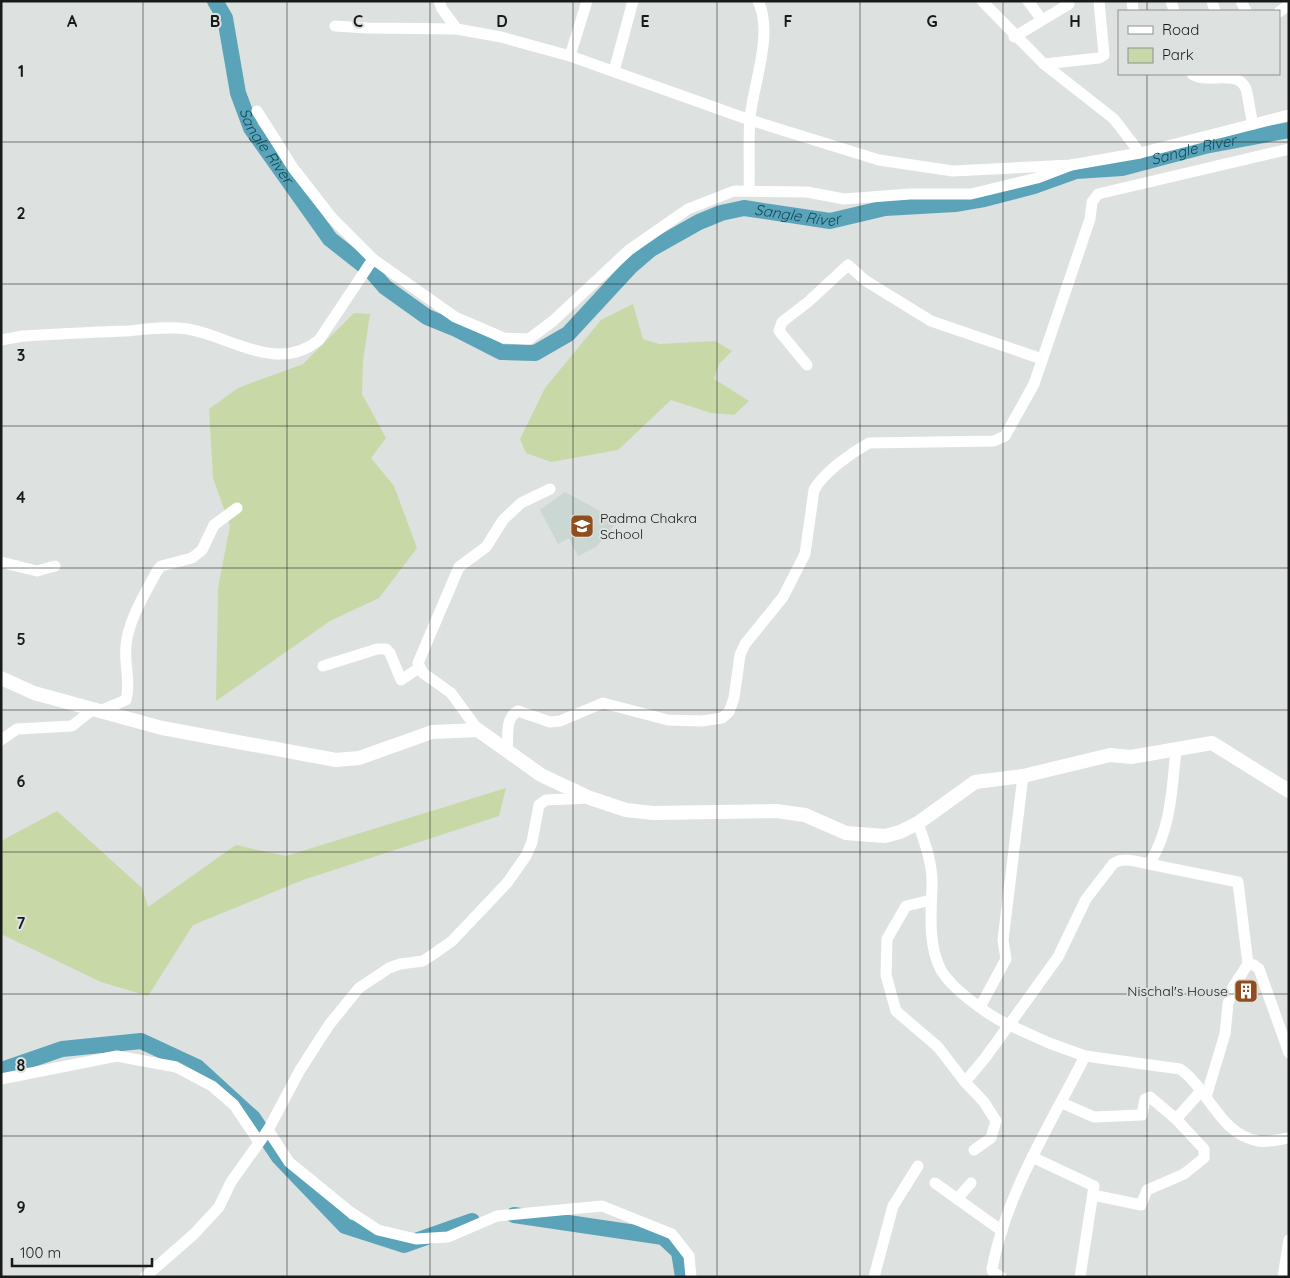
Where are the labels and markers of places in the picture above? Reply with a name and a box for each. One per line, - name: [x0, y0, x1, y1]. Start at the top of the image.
- place label: Padma Chakra School: [600, 509, 697, 543]
- school or university icon: Padma Chakra School: [569, 513, 595, 539]
- building icon: Nischal's House: [1233, 978, 1259, 1004]
- place label: Nischal's House: [1127, 982, 1228, 1000]

